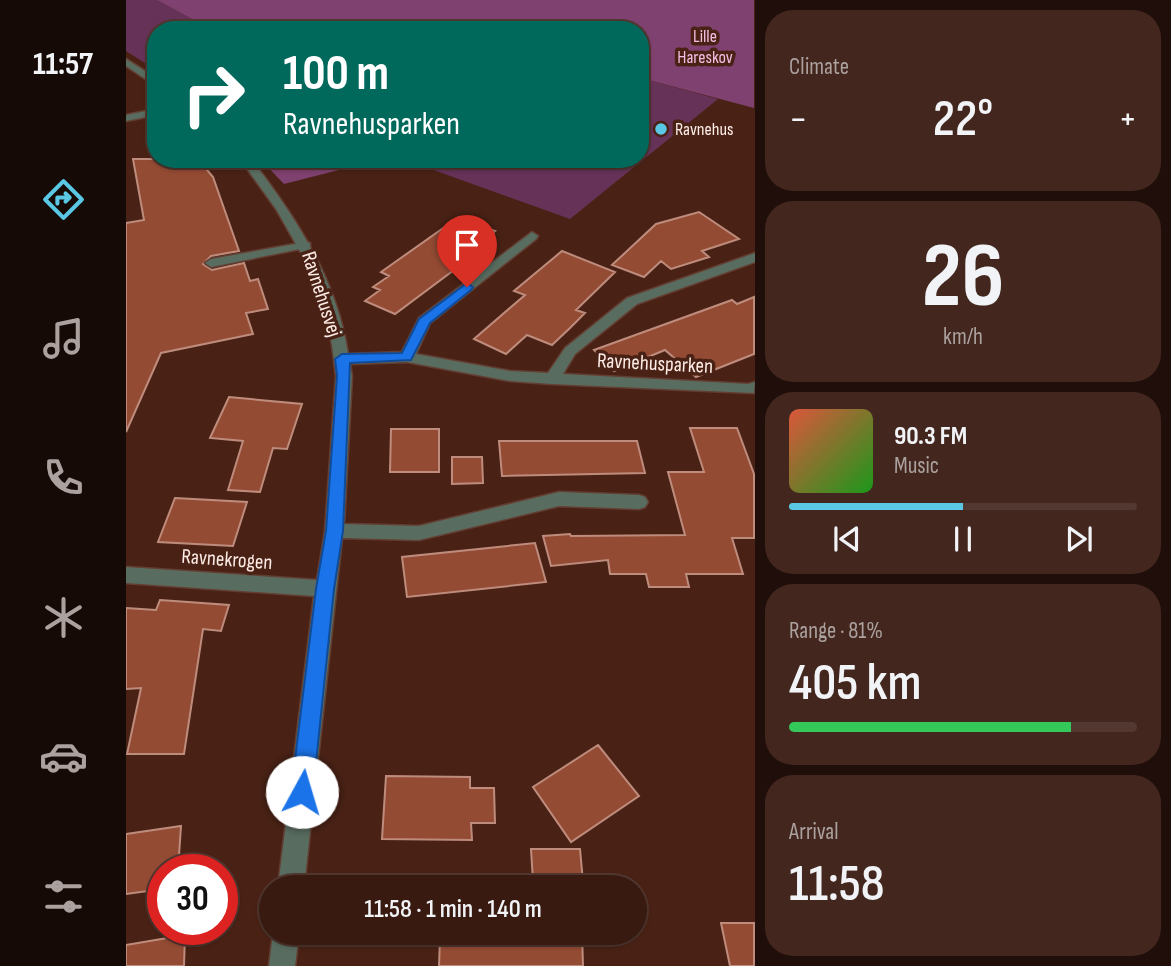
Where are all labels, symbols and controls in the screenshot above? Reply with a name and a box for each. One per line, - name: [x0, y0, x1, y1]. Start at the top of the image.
- park label: Lille Hareskov: [677, 26, 733, 68]
- text: 11:57: [33, 45, 93, 84]
- text: 100 m: [283, 45, 389, 104]
- icon: right: [168, 49, 259, 140]
- text: Climate: [789, 53, 849, 81]
- text: 22°: [933, 88, 993, 151]
- text: −: [789, 97, 808, 142]
- text: +: [1118, 97, 1137, 142]
- text: Ravnehusparken: [283, 105, 460, 144]
- place label: Ravnehus: [675, 119, 733, 140]
- marker: Ravnehus: [653, 121, 669, 137]
- icon: directions: [39, 175, 88, 224]
- pin: [437, 215, 497, 287]
- text: 26: [922, 223, 1004, 332]
- icon: arrive: [448, 226, 486, 264]
- street label: Ravnehusvej: [296, 248, 347, 340]
- icon: music: [39, 314, 88, 363]
- text: km/h: [943, 323, 983, 351]
- street label: Ravnehusparken: [596, 348, 714, 379]
- text: 90.3 FM: [894, 421, 967, 452]
- text: Music: [894, 452, 939, 480]
- icon: phone: [39, 453, 88, 502]
- icon: previous: [828, 520, 866, 558]
- icon: pause: [944, 520, 982, 558]
- icon: next: [1060, 520, 1098, 558]
- street label: Ravnekrogen: [181, 544, 273, 575]
- icon: climate: [39, 593, 88, 642]
- text: Range · 81%: [789, 617, 883, 645]
- text: 405 km: [789, 652, 922, 715]
- icon: car: [39, 732, 88, 781]
- position arrow: [265, 755, 339, 829]
- text: Arrival: [789, 818, 838, 846]
- text: 11:58: [789, 853, 885, 916]
- speed limit sign: 30: [147, 854, 238, 945]
- icon: filters: [39, 872, 88, 921]
- text: 11:58 · 1 min · 140 m: [364, 894, 542, 925]

